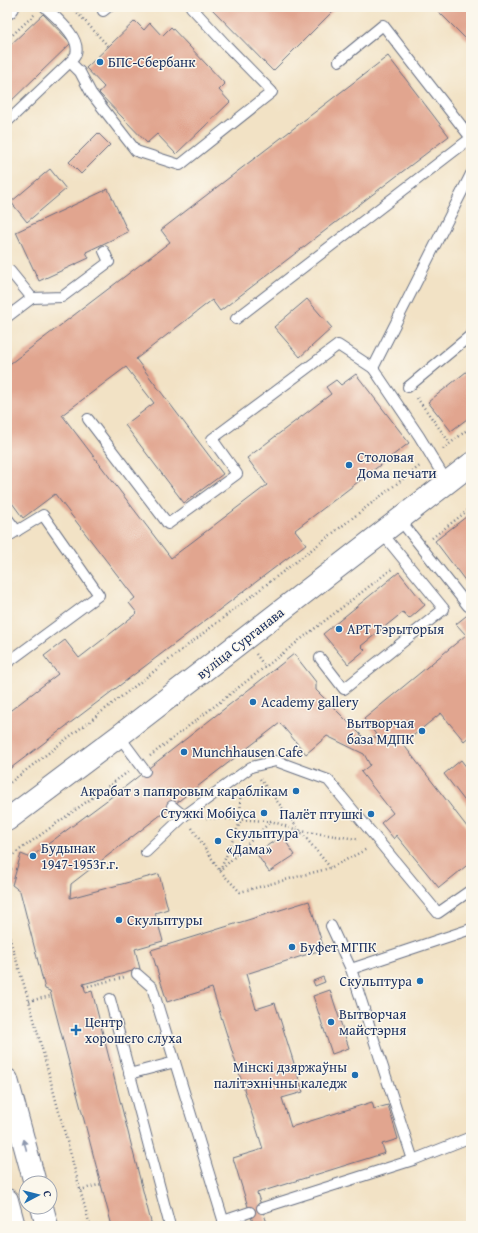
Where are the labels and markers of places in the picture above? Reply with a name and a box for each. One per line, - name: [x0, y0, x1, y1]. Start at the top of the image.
- place label: БПС-Сбербанк: [108, 52, 196, 72]
- marker: БПС-Сбербанк: [95, 57, 105, 67]
- place label: Столовая Дома печати: [356, 447, 437, 483]
- marker: Столовая Дома печати: [344, 460, 354, 470]
- place label: АРТ Тэрыторыя: [347, 619, 444, 639]
- marker: АРТ Тэрыторыя: [334, 624, 344, 634]
- place label: Academy gallery: [261, 692, 359, 712]
- marker: Academy gallery: [248, 697, 258, 707]
- place label: Вытворчая база МДПК: [347, 713, 414, 749]
- marker: Вытворчая база МДПК: [417, 726, 427, 736]
- place label: Munchhausen Cafe: [192, 742, 304, 762]
- marker: Munchhausen Cafe: [179, 747, 189, 757]
- place label: Акрабат з папяровым караблікам: [80, 781, 288, 801]
- marker: Акрабат з папяровым караблікам: [291, 786, 301, 796]
- place label: Стужкі Мобіуса: [161, 803, 256, 823]
- place label: Палёт птушкі: [280, 804, 363, 824]
- marker: Стужкі Мобіуса: [259, 808, 269, 818]
- marker: Палёт птушкі: [366, 809, 376, 819]
- place label: Скульптура «Дама»: [226, 823, 299, 859]
- marker: Скульптура «Дама»: [213, 836, 223, 846]
- place label: Будынак 1947-1953г.г.: [41, 838, 118, 874]
- marker: Будынак 1947-1953г.г.: [28, 851, 38, 861]
- place label: Скульптуры: [127, 910, 203, 930]
- marker: Скульптуры: [114, 915, 124, 925]
- place label: Буфет МГПК: [300, 937, 377, 957]
- marker: Буфет МГПК: [287, 942, 297, 952]
- place label: Скульптура: [340, 971, 412, 991]
- marker: Скульптура: [415, 976, 425, 986]
- place label: Вытворчая майстэрня: [339, 1004, 406, 1040]
- place label: Центр хорошего слуха: [85, 1012, 182, 1048]
- marker: Вытворчая майстэрня: [326, 1017, 336, 1027]
- marker: Центр хорошего слуха: [70, 1024, 82, 1036]
- place label: Мінскі дзяржаўны палітэхнічны каледж: [214, 1057, 348, 1093]
- marker: Мінскі дзяржаўны палітэхнічны каледж: [350, 1070, 360, 1080]

